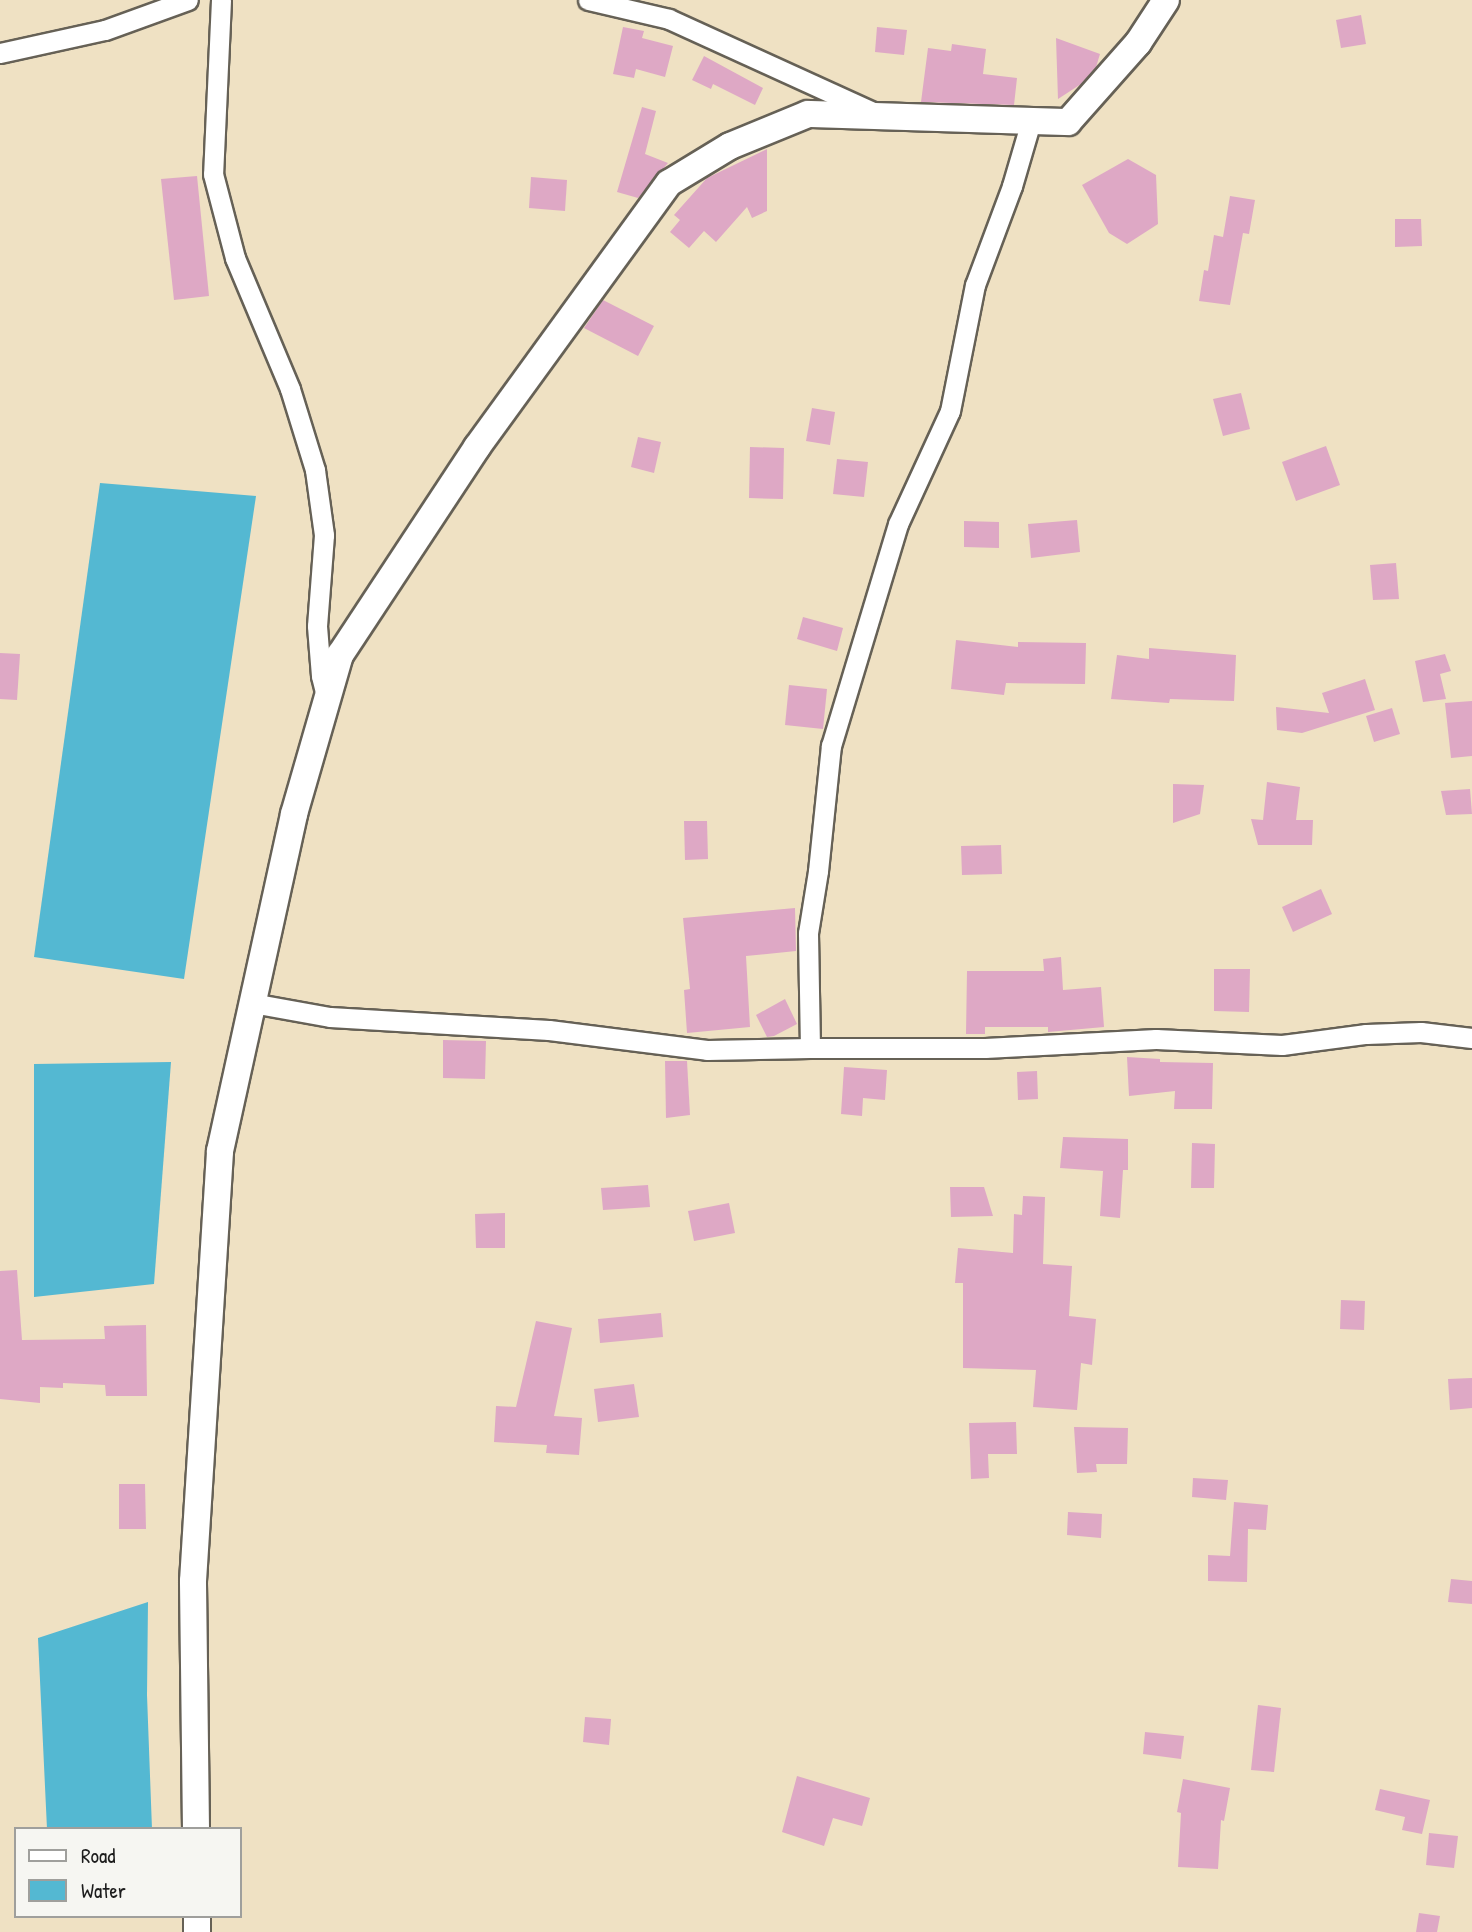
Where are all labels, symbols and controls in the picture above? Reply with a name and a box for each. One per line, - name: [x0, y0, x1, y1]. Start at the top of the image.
- legend: [14, 1827, 242, 1918]
- text: Road: [81, 1841, 115, 1870]
- text: Water: [81, 1876, 126, 1905]

